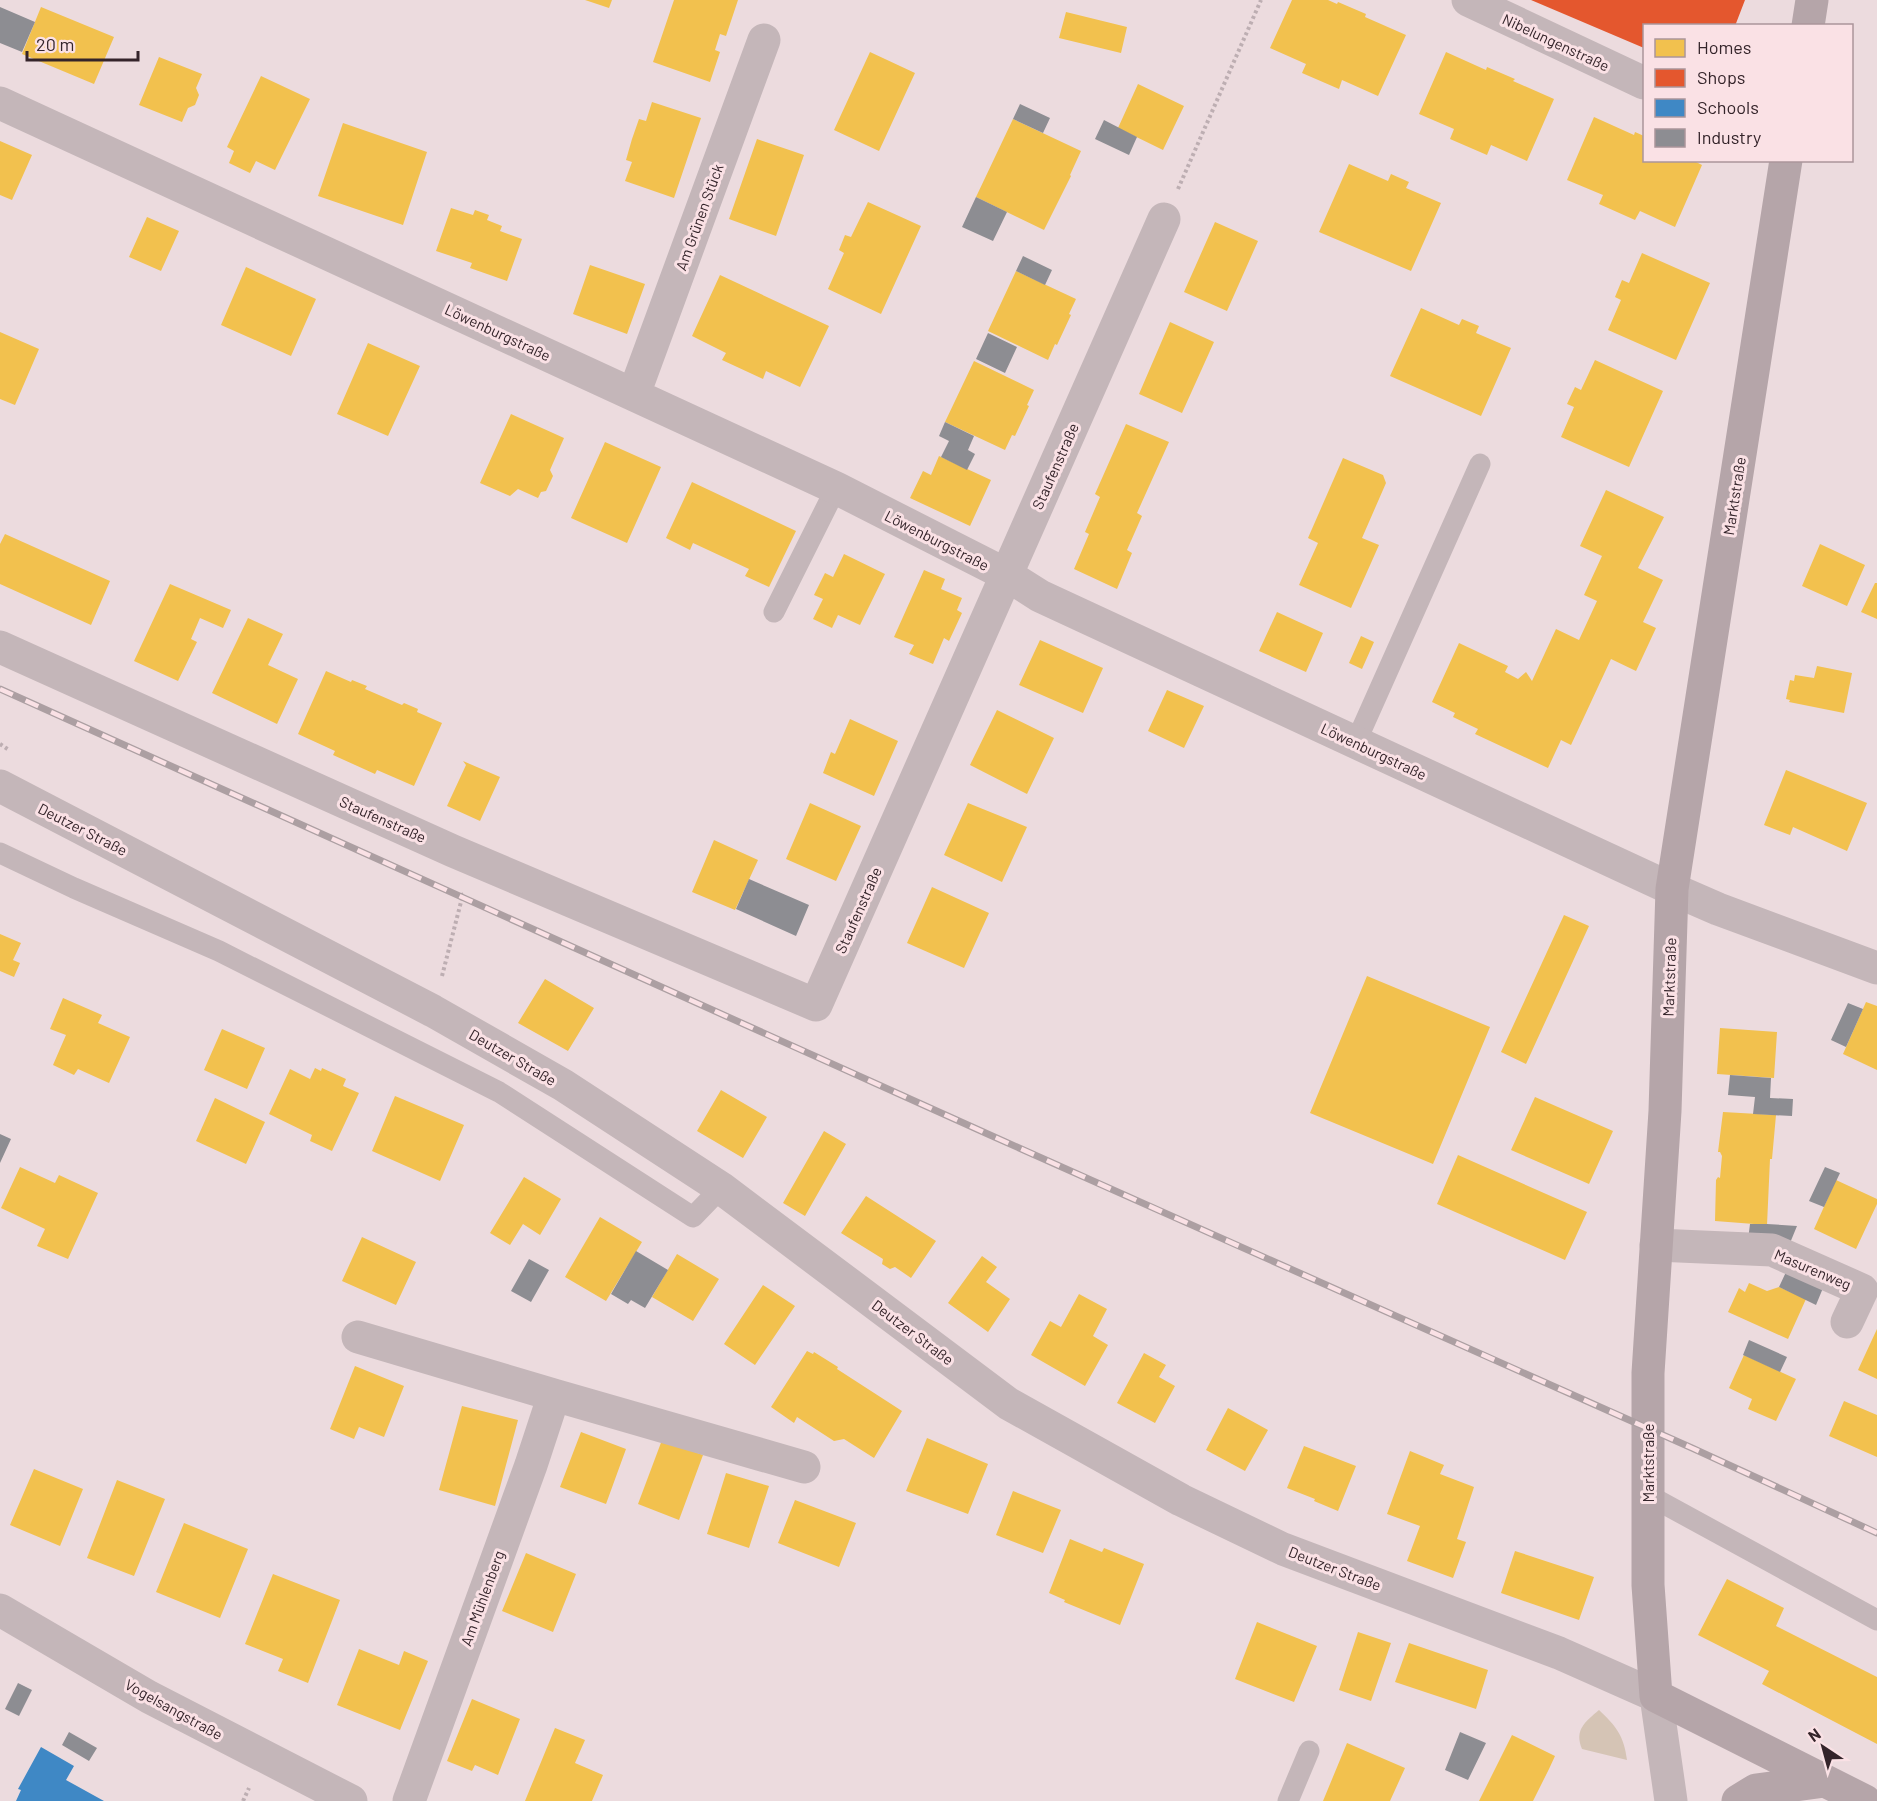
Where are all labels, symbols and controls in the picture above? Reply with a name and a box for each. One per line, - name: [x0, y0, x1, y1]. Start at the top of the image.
- street label: Nibelungenstraße: [1500, 9, 1612, 75]
- scale bar: [27, 24, 138, 62]
- legend: [1643, 24, 1853, 162]
- text: 20 m: [36, 33, 74, 55]
- text: Homes: [1697, 36, 1751, 58]
- text: Shops: [1697, 66, 1746, 88]
- text: Schools: [1697, 96, 1759, 118]
- text: Industry: [1697, 126, 1761, 148]
- street label: Am Grünen Stück: [671, 161, 727, 273]
- street label: Löwenburgstraße: [442, 300, 554, 364]
- street label: Staufenstraße: [1028, 420, 1082, 512]
- street label: Marktstraße: [1719, 456, 1749, 536]
- street label: Löwenburgstraße: [882, 506, 992, 574]
- street label: Löwenburgstraße: [1318, 719, 1430, 783]
- street label: Staufenstraße: [337, 792, 429, 846]
- street label: Deutzer Straße: [35, 799, 131, 859]
- street label: Staufenstraße: [831, 864, 885, 956]
- street label: Marktstraße: [1659, 937, 1679, 1017]
- street label: Deutzer Straße: [466, 1025, 560, 1089]
- street label: Masurenweg: [1772, 1245, 1854, 1293]
- street label: Deutzer Straße: [869, 1295, 957, 1369]
- street label: Marktstraße: [1639, 1424, 1657, 1502]
- street label: Deutzer Straße: [1286, 1542, 1384, 1594]
- street label: Am Mühlenberg: [456, 1548, 508, 1648]
- street label: Vogelsangstraße: [122, 1675, 226, 1743]
- north arrow: [1793, 1717, 1853, 1777]
- text: N: [1804, 1724, 1824, 1745]

